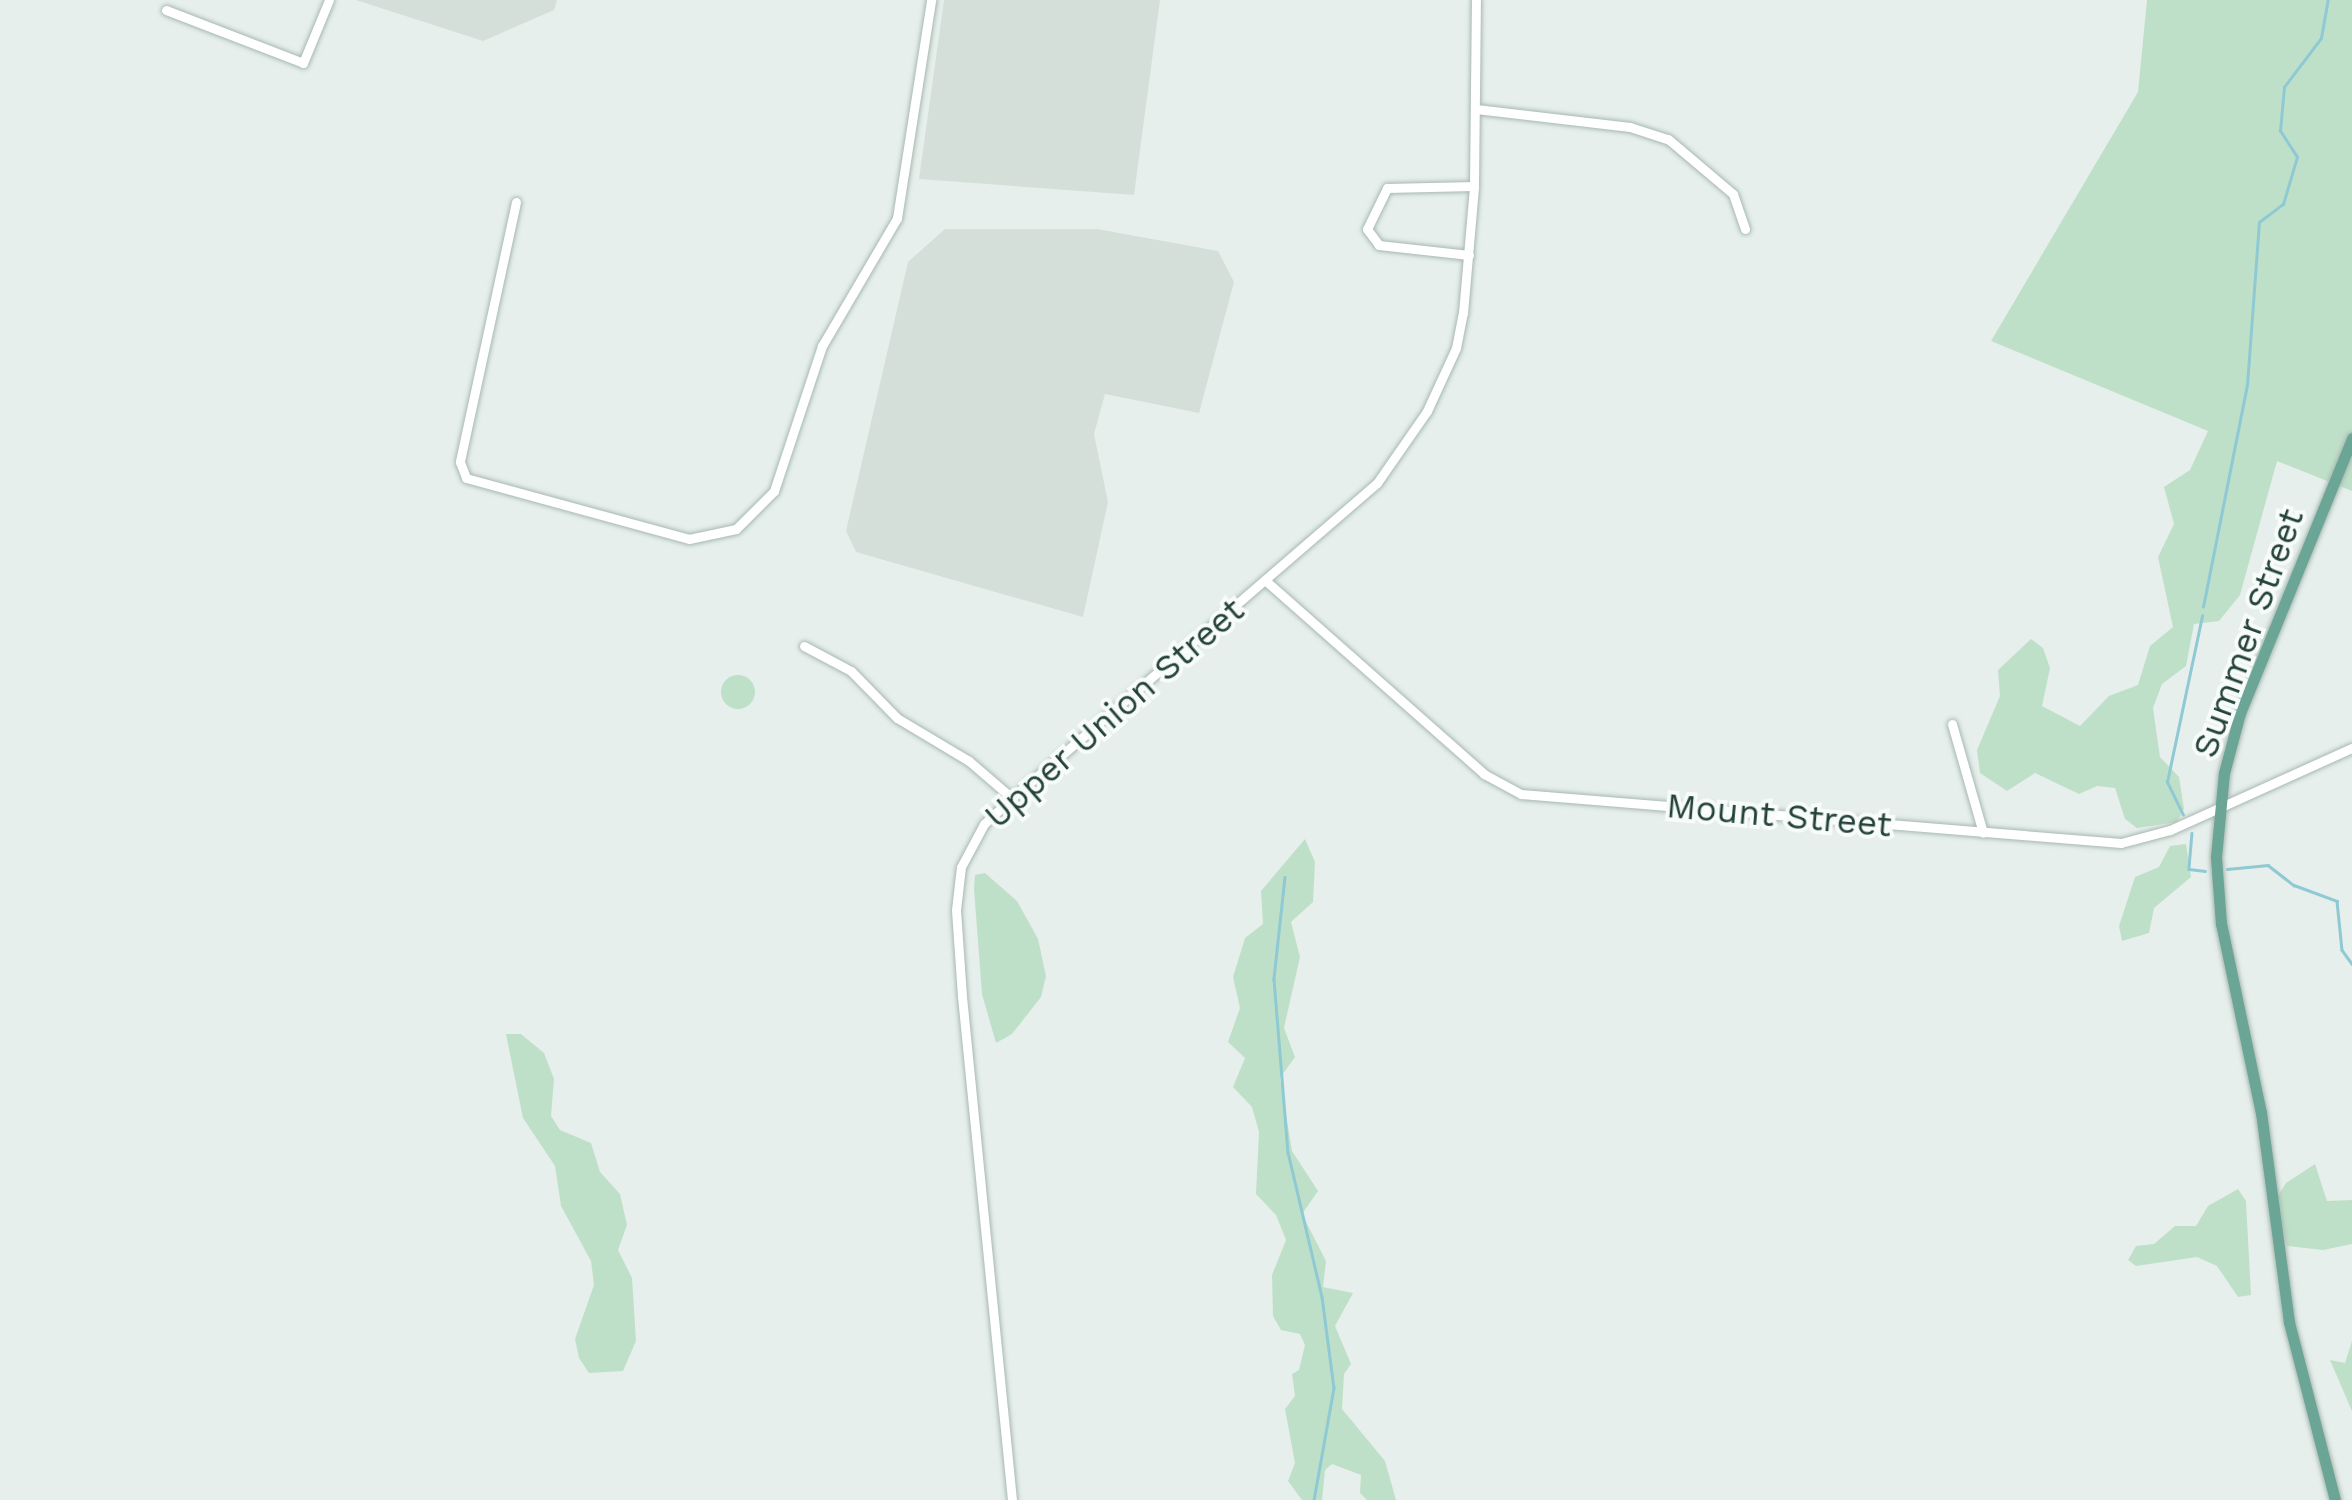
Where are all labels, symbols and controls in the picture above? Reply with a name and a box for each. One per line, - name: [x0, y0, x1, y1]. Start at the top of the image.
- street label: Summer Street: [2183, 503, 2313, 763]
- street label: Upper Union Street: [976, 589, 1252, 837]
- street label: Mount Street: [1665, 784, 1893, 846]

